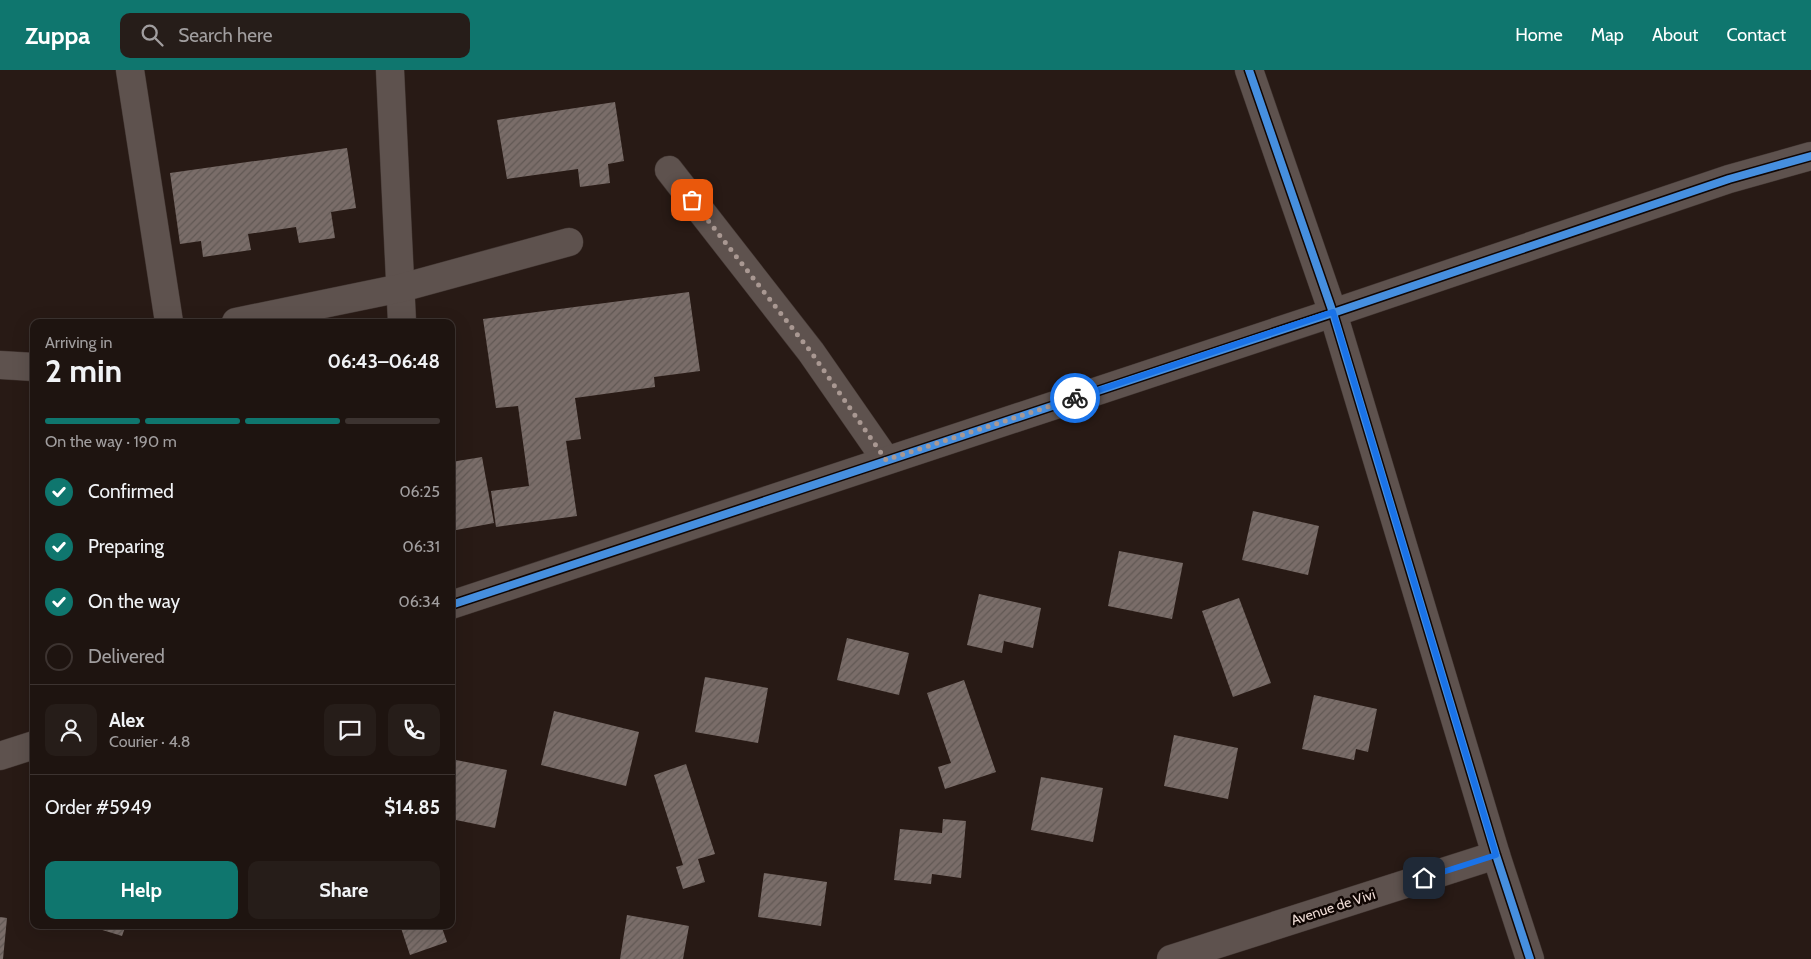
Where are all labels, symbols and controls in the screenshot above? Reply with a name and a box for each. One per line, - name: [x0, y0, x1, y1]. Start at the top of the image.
- search box: [120, 13, 470, 58]
- text: Zuppa: [25, 21, 90, 50]
- icon: search: [138, 21, 166, 49]
- text: Search here: [178, 24, 273, 47]
- text: Home: [1515, 24, 1563, 46]
- text: Map: [1591, 24, 1624, 46]
- text: About: [1652, 24, 1698, 46]
- text: Contact: [1726, 24, 1786, 46]
- pin: [671, 179, 713, 221]
- icon: bag: [678, 186, 706, 214]
- text: Arriving in: [45, 333, 112, 352]
- text: 06:43–06:48: [328, 350, 440, 373]
- text: 2 min: [45, 351, 122, 390]
- courier: [1050, 373, 1100, 423]
- icon: bike: [1061, 384, 1089, 412]
- text: On the way · 190 m: [45, 432, 177, 451]
- icon: check: [45, 478, 73, 506]
- text: Confirmed: [88, 480, 174, 503]
- text: 06:25: [399, 482, 440, 501]
- icon: check: [45, 533, 73, 561]
- text: Preparing: [88, 535, 164, 558]
- text: 06:31: [403, 537, 440, 556]
- icon: check: [45, 588, 73, 616]
- text: On the way: [88, 590, 180, 613]
- text: 06:34: [399, 592, 440, 611]
- text: Delivered: [88, 645, 165, 668]
- button: person: [45, 704, 97, 756]
- button: chat: [324, 704, 376, 756]
- button: phone: [388, 704, 440, 756]
- text: Alex: [109, 709, 145, 732]
- text: Courier · 4.8: [109, 732, 191, 751]
- text: Order #5949: [45, 796, 152, 819]
- text: $14.85: [384, 796, 440, 819]
- pin: [1403, 857, 1445, 899]
- button: Help: [45, 861, 238, 919]
- button: Share: [248, 861, 440, 919]
- icon: home: [1410, 864, 1438, 892]
- street label: Avenue de Vivi: [1289, 885, 1377, 929]

